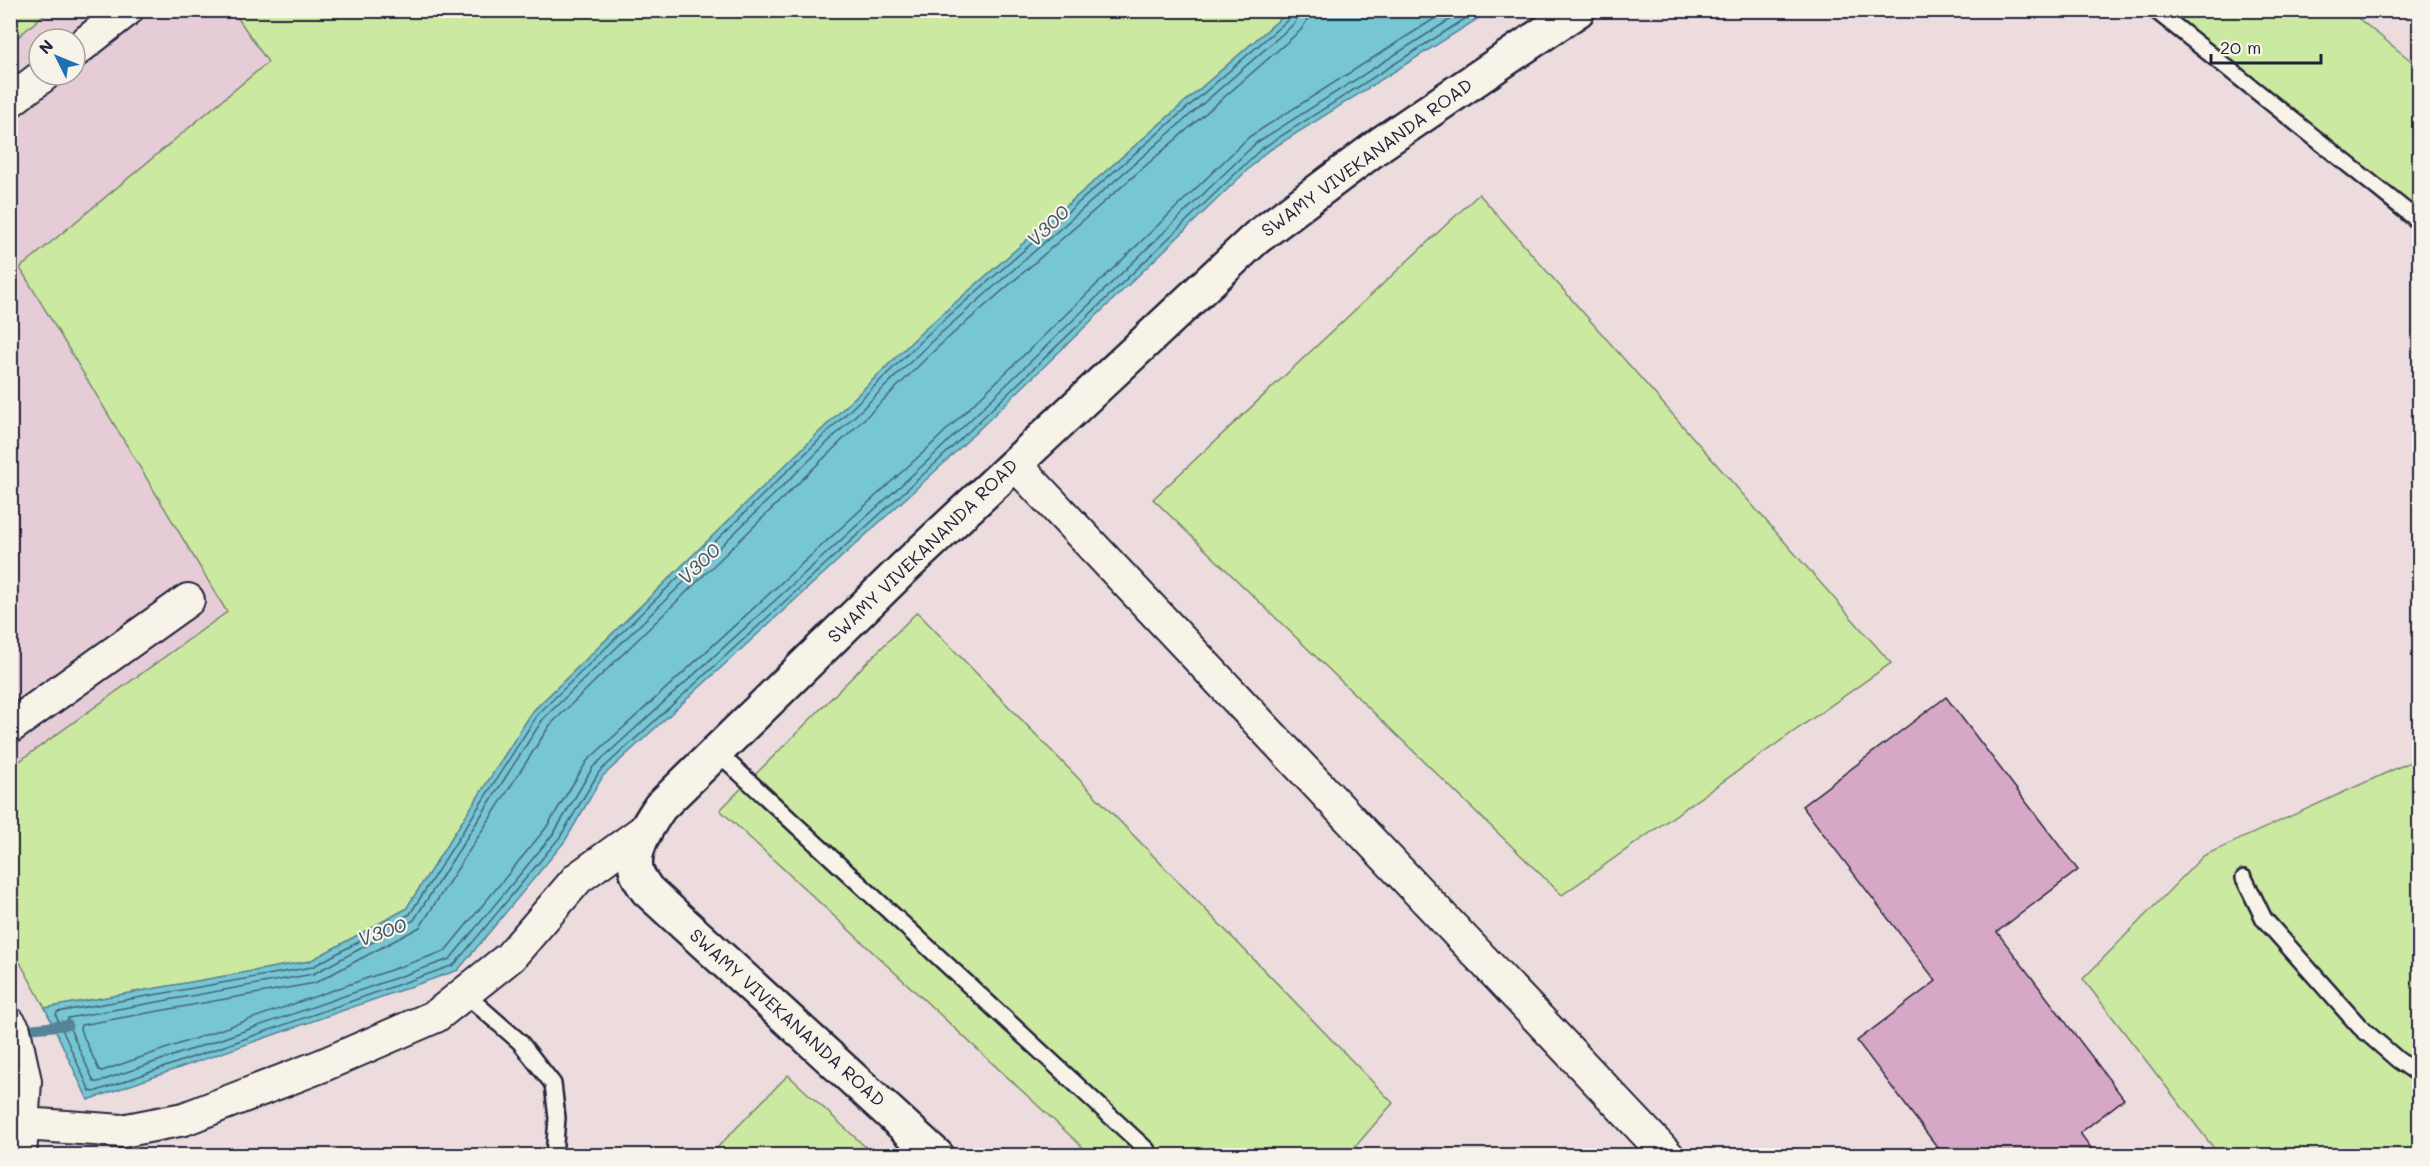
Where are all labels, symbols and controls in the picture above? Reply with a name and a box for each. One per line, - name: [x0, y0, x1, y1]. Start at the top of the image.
- north arrow: [27, 27, 87, 87]
- scale bar: [2211, 27, 2320, 65]
- text: N: [34, 35, 57, 58]
- text: 20 m: [2220, 35, 2261, 59]
- street label: SWAMY VIVEKANANDA ROAD: [1256, 72, 1477, 242]
- water label: V300: [1020, 198, 1075, 252]
- street label: SWAMY VIVEKANANDA ROAD: [822, 453, 1022, 648]
- water label: V300: [671, 536, 726, 590]
- water label: V300: [354, 910, 410, 951]
- street label: SWAMY VIVEKANANDA ROAD: [685, 923, 891, 1112]

